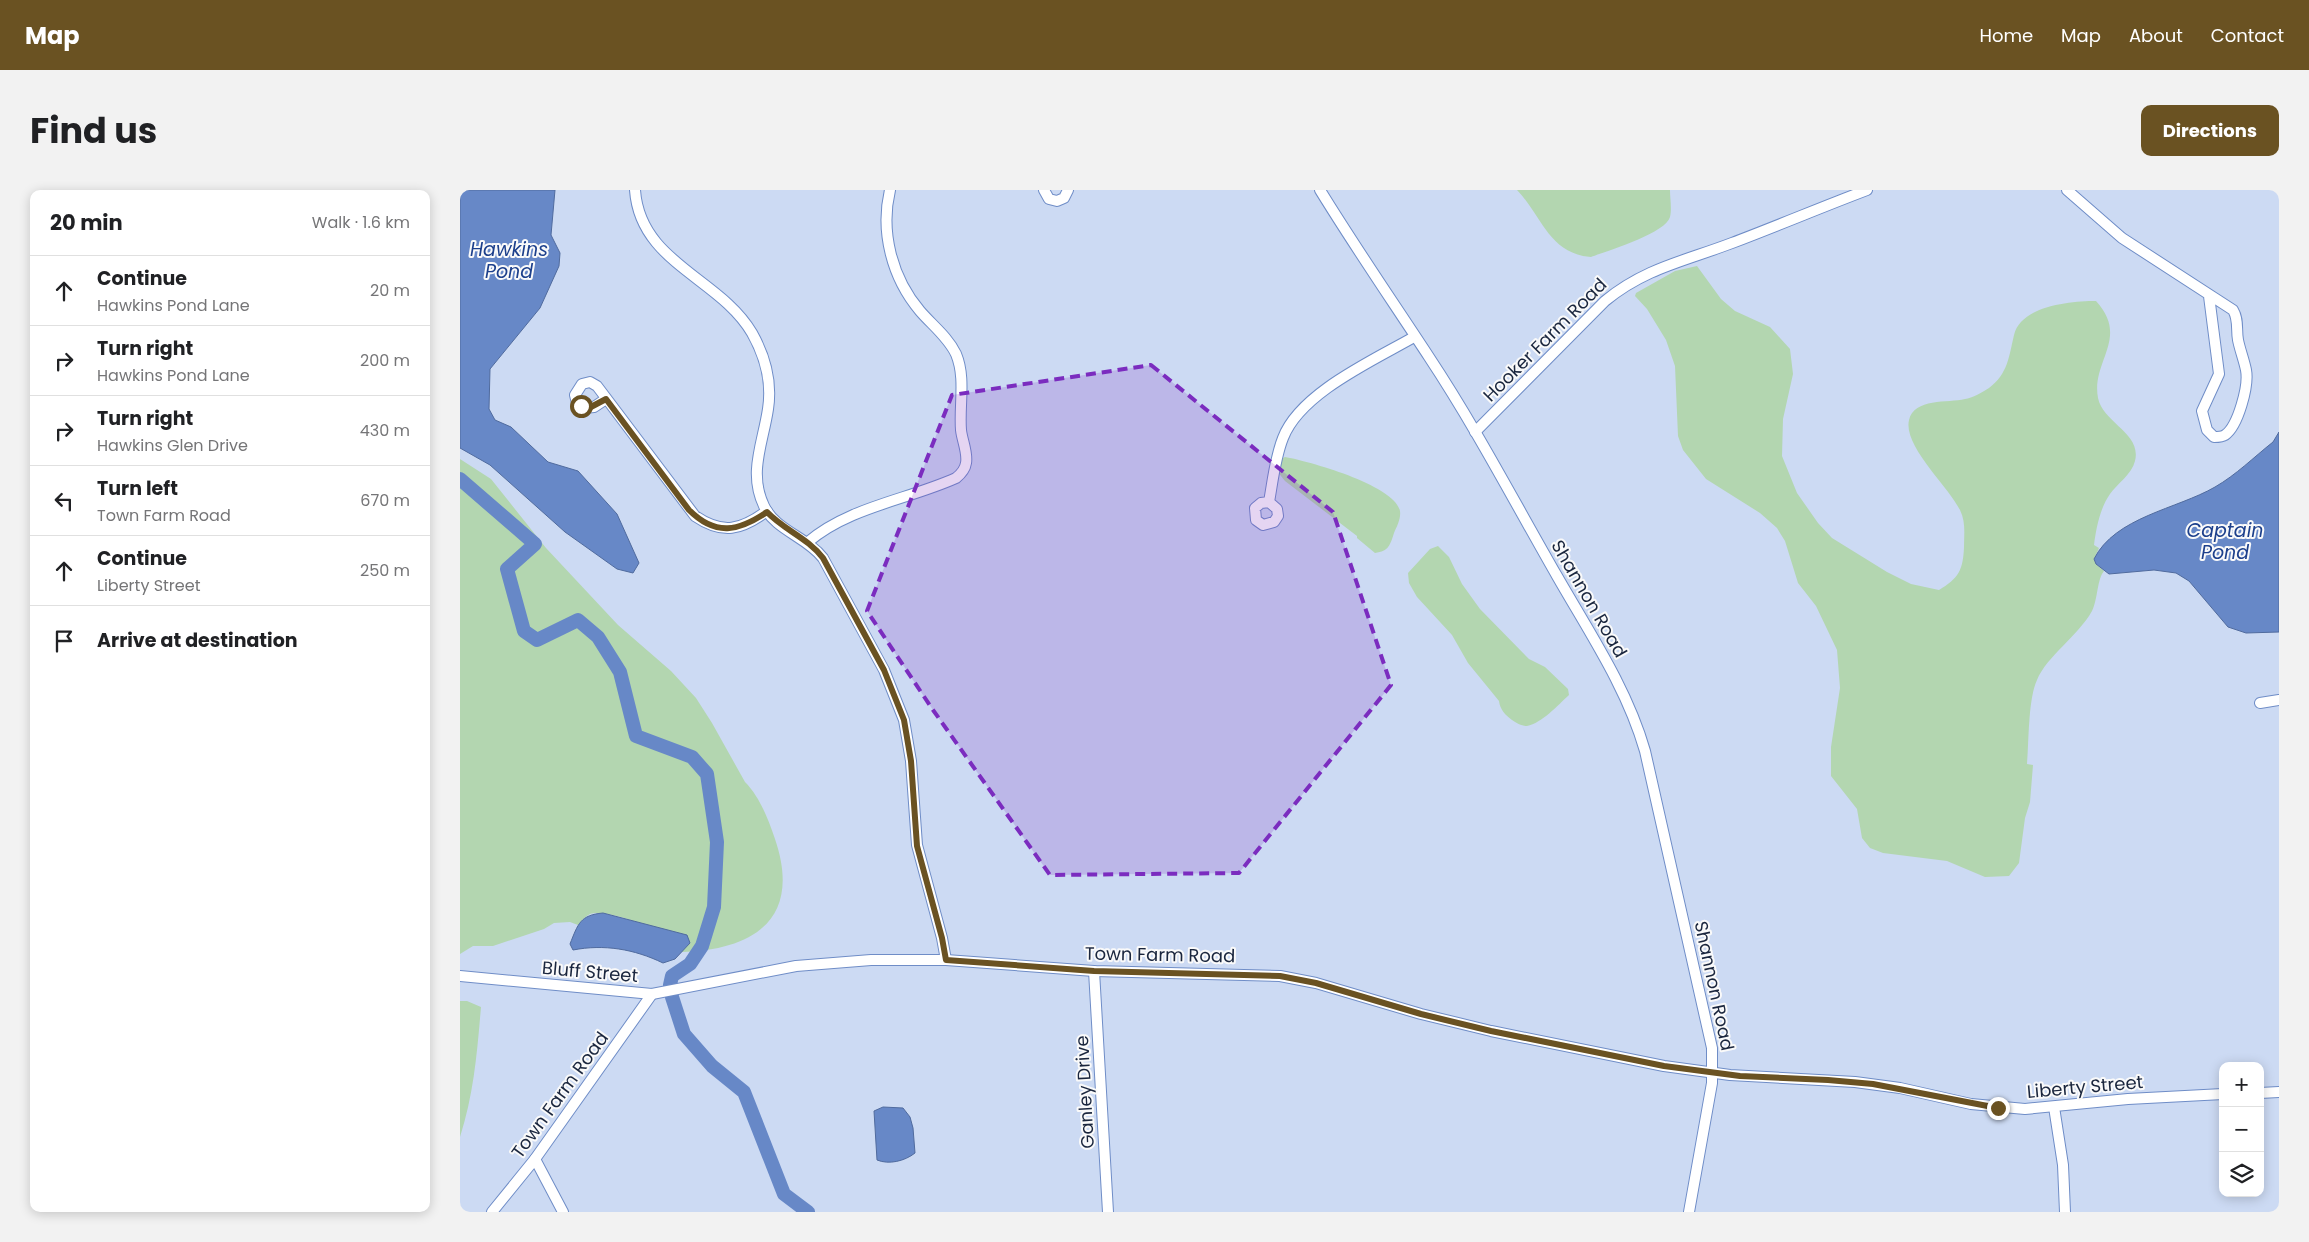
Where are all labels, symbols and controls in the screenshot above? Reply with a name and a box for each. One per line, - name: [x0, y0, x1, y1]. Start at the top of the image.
- text: Map: [25, 19, 80, 52]
- text: Home: [1979, 23, 2033, 48]
- text: Map: [2061, 23, 2101, 48]
- text: About: [2129, 23, 2183, 48]
- text: Contact: [2211, 23, 2284, 48]
- button: Directions: [2141, 105, 2279, 156]
- text: Find us: [30, 106, 157, 155]
- text: 20 min: [50, 208, 123, 237]
- text: Walk · 1.6 km: [312, 211, 410, 234]
- water label: Hawkins Pond: [470, 236, 548, 285]
- text: Continue: [97, 265, 187, 292]
- street label: Hooker Farm Road: [1477, 272, 1612, 407]
- icon: ahead: [50, 277, 78, 305]
- text: 20 m: [370, 279, 410, 302]
- text: Hawkins Pond Lane: [97, 294, 250, 317]
- text: Turn right: [97, 335, 193, 362]
- icon: right: [50, 347, 78, 375]
- text: 200 m: [360, 349, 410, 372]
- text: Hawkins Pond Lane: [97, 364, 250, 387]
- route start: [570, 395, 593, 418]
- text: Turn right: [97, 405, 193, 432]
- icon: right: [50, 417, 78, 445]
- text: 430 m: [360, 419, 410, 442]
- text: Hawkins Glen Drive: [97, 434, 248, 457]
- text: Turn left: [97, 475, 178, 502]
- icon: left: [50, 487, 78, 515]
- text: 670 m: [360, 489, 410, 512]
- text: Town Farm Road: [97, 504, 231, 527]
- water label: Captain Pond: [2187, 517, 2263, 566]
- street label: Shannon Road: [1546, 535, 1633, 662]
- text: Continue: [97, 545, 187, 572]
- icon: ahead: [50, 557, 78, 585]
- text: 250 m: [360, 559, 410, 582]
- text: Liberty Street: [97, 574, 201, 597]
- icon: arrive: [50, 627, 78, 655]
- text: Arrive at destination: [97, 627, 298, 654]
- street label: Shannon Road: [1689, 919, 1740, 1053]
- street label: Town Farm Road: [1085, 941, 1235, 968]
- street label: Bluff Street: [541, 955, 639, 988]
- street label: Town Farm Road: [505, 1026, 614, 1163]
- street label: Ganley Drive: [1069, 1035, 1100, 1149]
- map controls: [2219, 1062, 2264, 1197]
- button: +: [2219, 1062, 2264, 1107]
- street label: Liberty Street: [2026, 1069, 2144, 1104]
- route end: [1987, 1097, 2010, 1120]
- button: −: [2219, 1107, 2264, 1152]
- button: layers: [2219, 1152, 2264, 1197]

